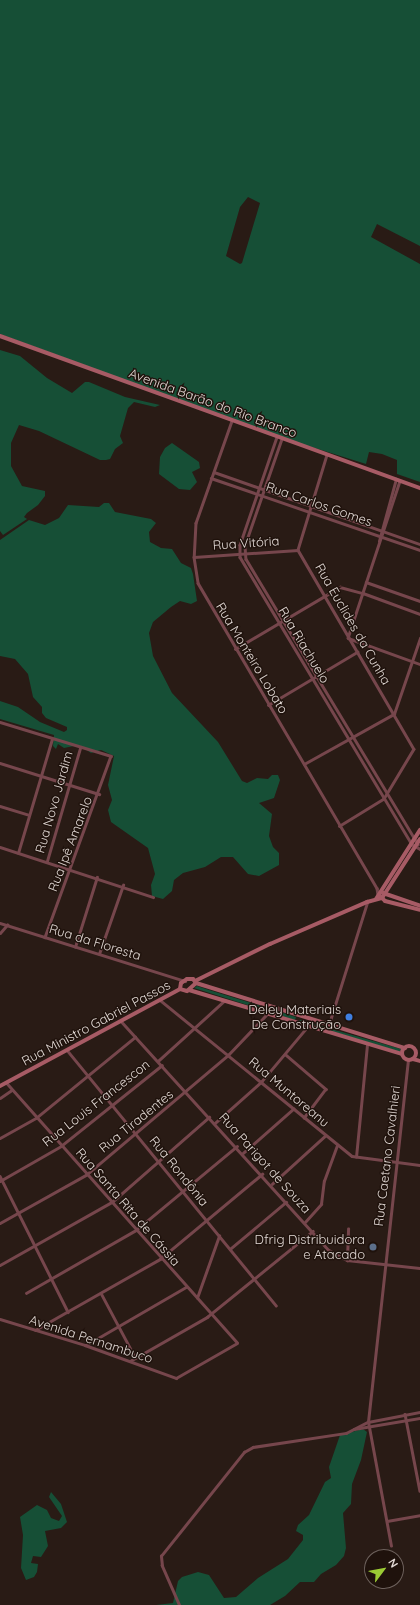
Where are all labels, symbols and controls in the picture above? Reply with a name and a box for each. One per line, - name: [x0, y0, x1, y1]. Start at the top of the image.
- street label: Avenida Barão do Rio Branco: [127, 365, 299, 441]
- street label: Rua Carlos Gomes: [264, 479, 374, 529]
- street label: Rua Vitória: [212, 533, 280, 553]
- street label: Rua Euclides da Cunha: [312, 561, 394, 687]
- street label: Rua Monteiro Lobato: [213, 600, 291, 716]
- street label: Rua Riachuelo: [275, 604, 333, 686]
- street label: Rua Novo Jardim: [32, 749, 76, 855]
- street label: Rua Ipê Amarelo: [45, 794, 95, 894]
- street label: Rua da Floresta: [47, 921, 143, 963]
- street label: Rua Ministro Gabriel Passos: [19, 977, 173, 1069]
- place label: Deley Materiais De Construção: [248, 1002, 341, 1033]
- marker: Deley Materiais De Construção: [344, 1012, 354, 1022]
- street label: Rua Muntoreanu: [246, 1054, 332, 1130]
- street label: Rua Louis Francescon: [39, 1056, 153, 1150]
- street label: Rua Caetano Cavalhieri: [371, 1085, 403, 1227]
- street label: Rua Tiradentes: [96, 1086, 176, 1156]
- street label: Rua Parigot de Souza: [216, 1110, 314, 1216]
- street label: Rua Rondônia: [146, 1133, 212, 1209]
- street label: Rua Santa Rita de Cássia: [72, 1145, 184, 1269]
- place label: Dfrig Distribuidora e Atacado: [255, 1232, 365, 1263]
- marker: Dfrig Distribuidora e Atacado: [368, 1242, 378, 1252]
- street label: Avenida Pernambuco: [27, 1312, 155, 1366]
- north arrow: [364, 1549, 404, 1589]
- text: N: [385, 1556, 401, 1570]

